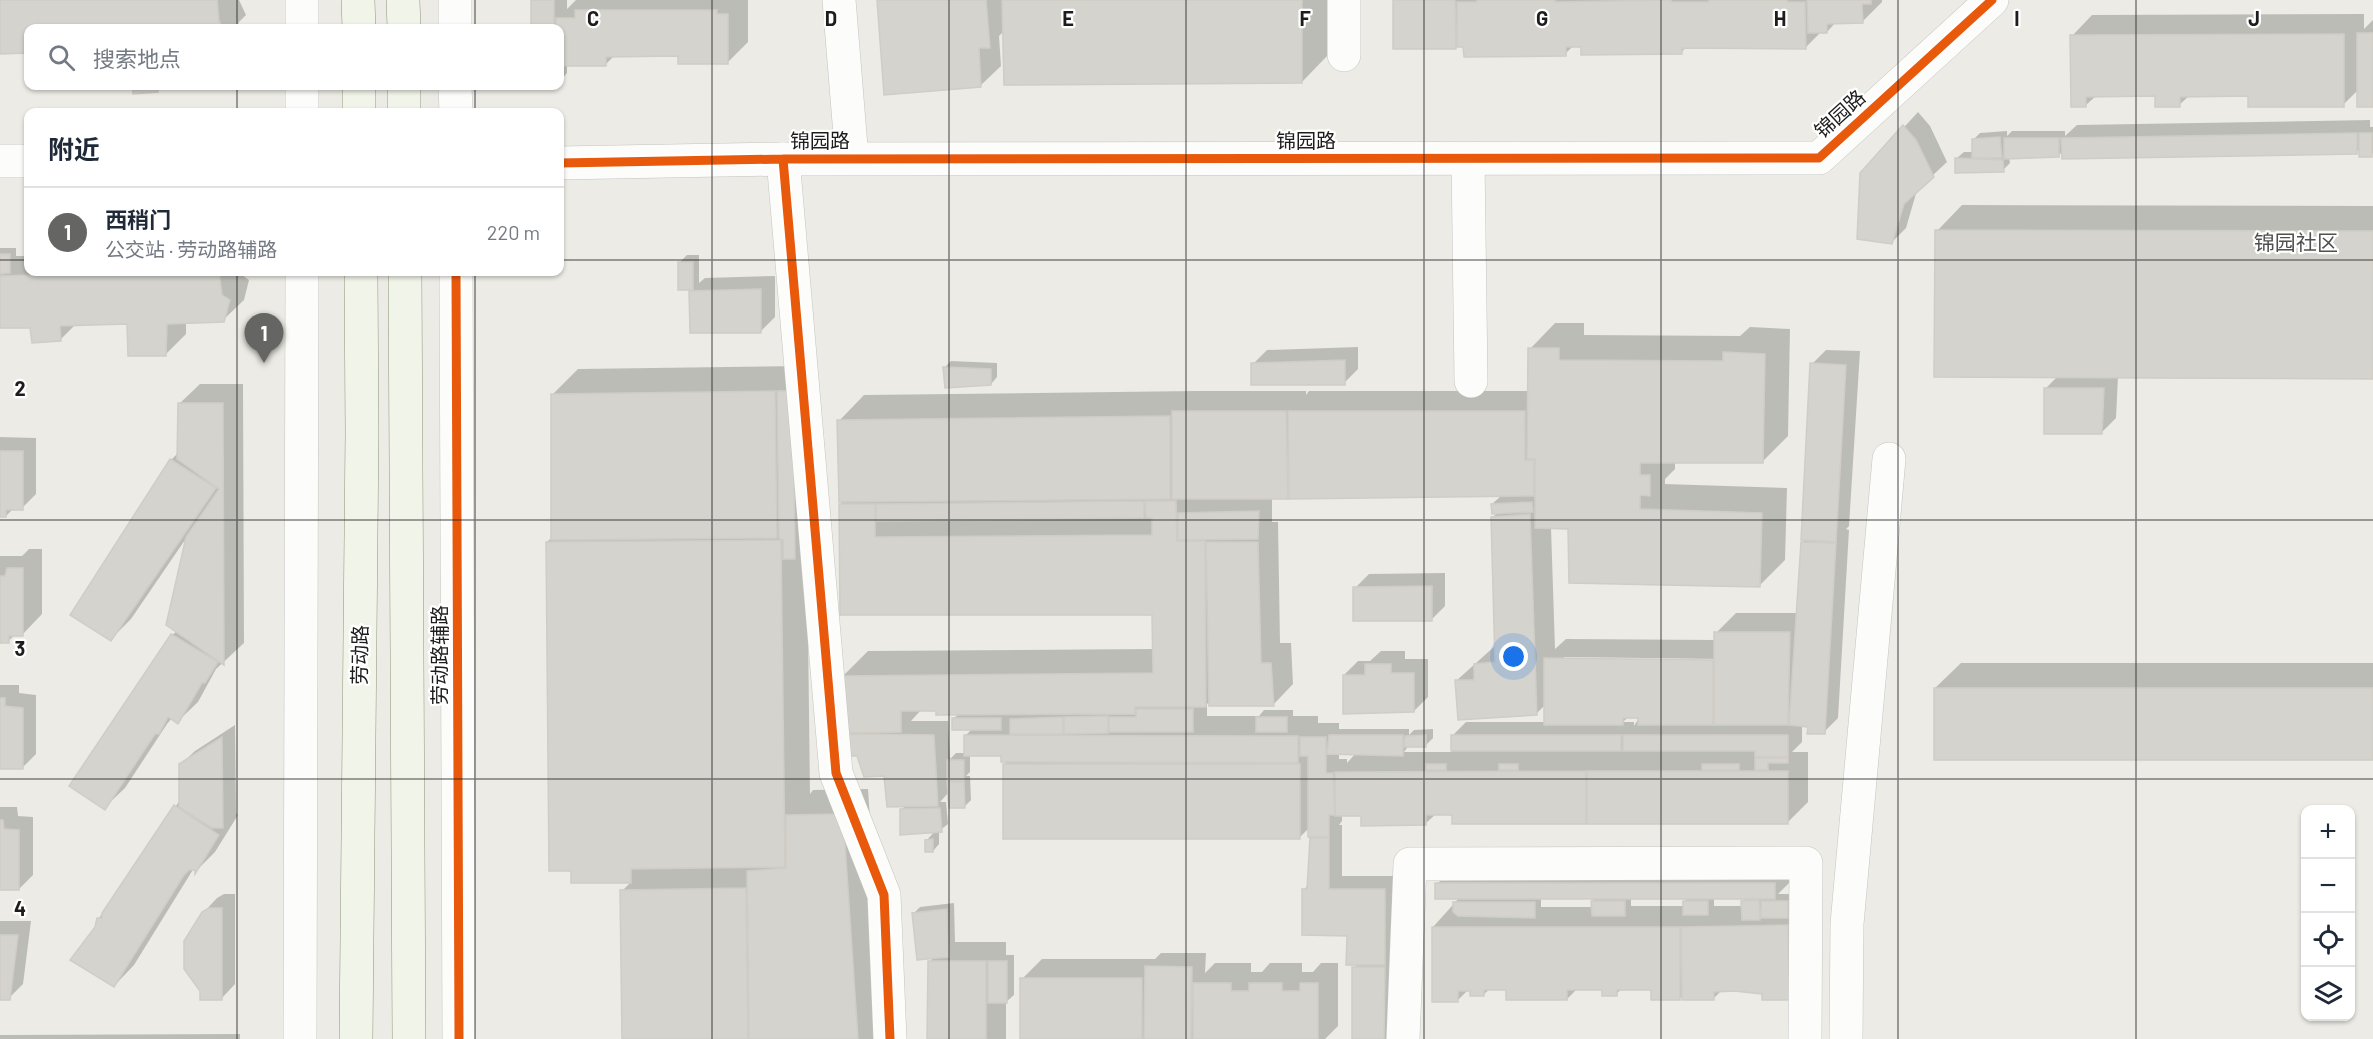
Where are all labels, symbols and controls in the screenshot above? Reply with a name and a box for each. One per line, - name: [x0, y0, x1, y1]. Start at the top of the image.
- text: C: [587, 6, 599, 30]
- text: D: [825, 6, 837, 30]
- text: E: [1062, 6, 1074, 30]
- text: F: [1299, 6, 1311, 30]
- text: G: [1536, 6, 1548, 30]
- text: H: [1774, 6, 1786, 30]
- text: I: [2014, 6, 2020, 30]
- text: J: [2248, 6, 2260, 30]
- search box: [24, 24, 564, 90]
- icon: search: [45, 41, 78, 74]
- text: 搜索地点: [93, 45, 181, 71]
- street label: 锦园路: [1809, 84, 1870, 142]
- street label: 锦园路: [790, 128, 850, 152]
- street label: 锦园路: [1276, 128, 1336, 152]
- text: 附近: [48, 133, 100, 164]
- text: 西稍门: [105, 206, 171, 232]
- text: 1: [64, 220, 71, 244]
- text: 220 m: [487, 220, 540, 244]
- district label: 锦园社区: [2254, 229, 2338, 254]
- text: 公交站 · 劳动路辅路: [105, 237, 277, 261]
- pin: 1: [244, 314, 284, 363]
- text: 2: [14, 376, 26, 400]
- street label: 劳动路辅路: [427, 605, 451, 705]
- street label: 劳动路: [346, 625, 372, 685]
- text: 3: [15, 636, 25, 660]
- your location: [1499, 642, 1528, 671]
- map controls: [2301, 805, 2355, 1021]
- button: +: [2301, 805, 2355, 859]
- button: −: [2301, 859, 2355, 913]
- text: 4: [14, 896, 26, 920]
- button: locate: [2301, 913, 2355, 967]
- button: layers: [2301, 967, 2355, 1021]

